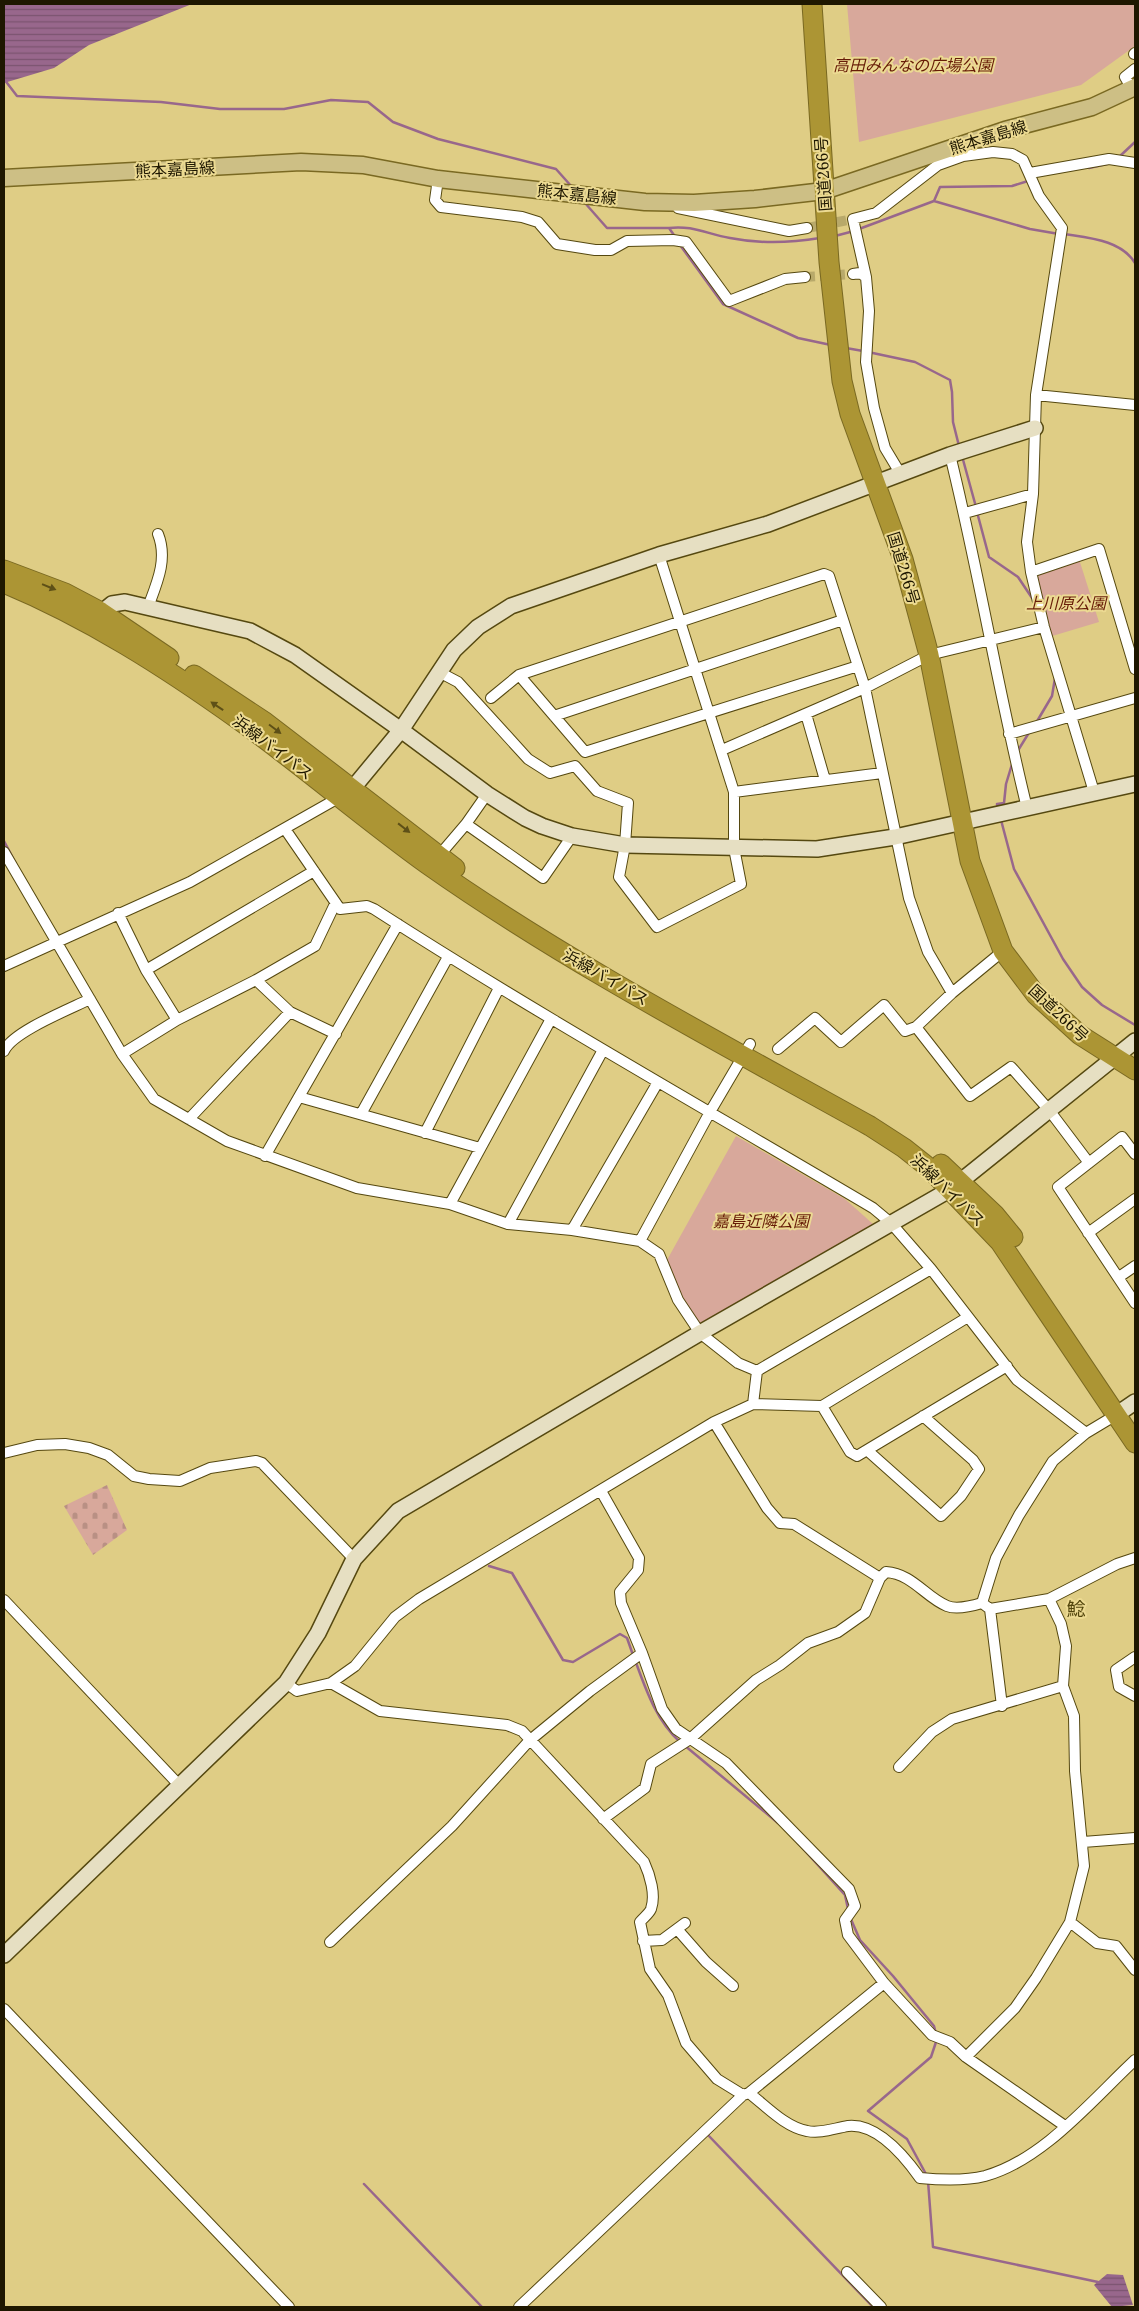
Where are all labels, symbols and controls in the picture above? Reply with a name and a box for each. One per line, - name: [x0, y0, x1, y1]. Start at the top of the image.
- park label: 高田みんなの広場公園: [833, 54, 995, 76]
- street label: 熊本嘉島線: [947, 115, 1029, 159]
- street label: 国道266号: [809, 136, 837, 212]
- street label: 熊本嘉島線: [134, 156, 216, 182]
- street label: 熊本嘉島線: [536, 179, 618, 209]
- street label: 国道266号: [883, 529, 925, 607]
- one-way arrow: [42, 583, 57, 591]
- park label: 上川原公園: [1026, 592, 1108, 614]
- one-way arrow: [210, 701, 224, 710]
- street label: 浜線バイパス: [228, 709, 318, 785]
- one-way arrow: [268, 724, 281, 735]
- one-way arrow: [397, 823, 410, 834]
- street label: 浜線バイパス: [559, 944, 653, 1010]
- street label: 国道266号: [1024, 979, 1094, 1047]
- street label: 浜線バイパス: [906, 1149, 990, 1231]
- park label: 嘉島近隣公園: [713, 1210, 811, 1232]
- district label: 鯰: [1066, 1596, 1086, 1622]

